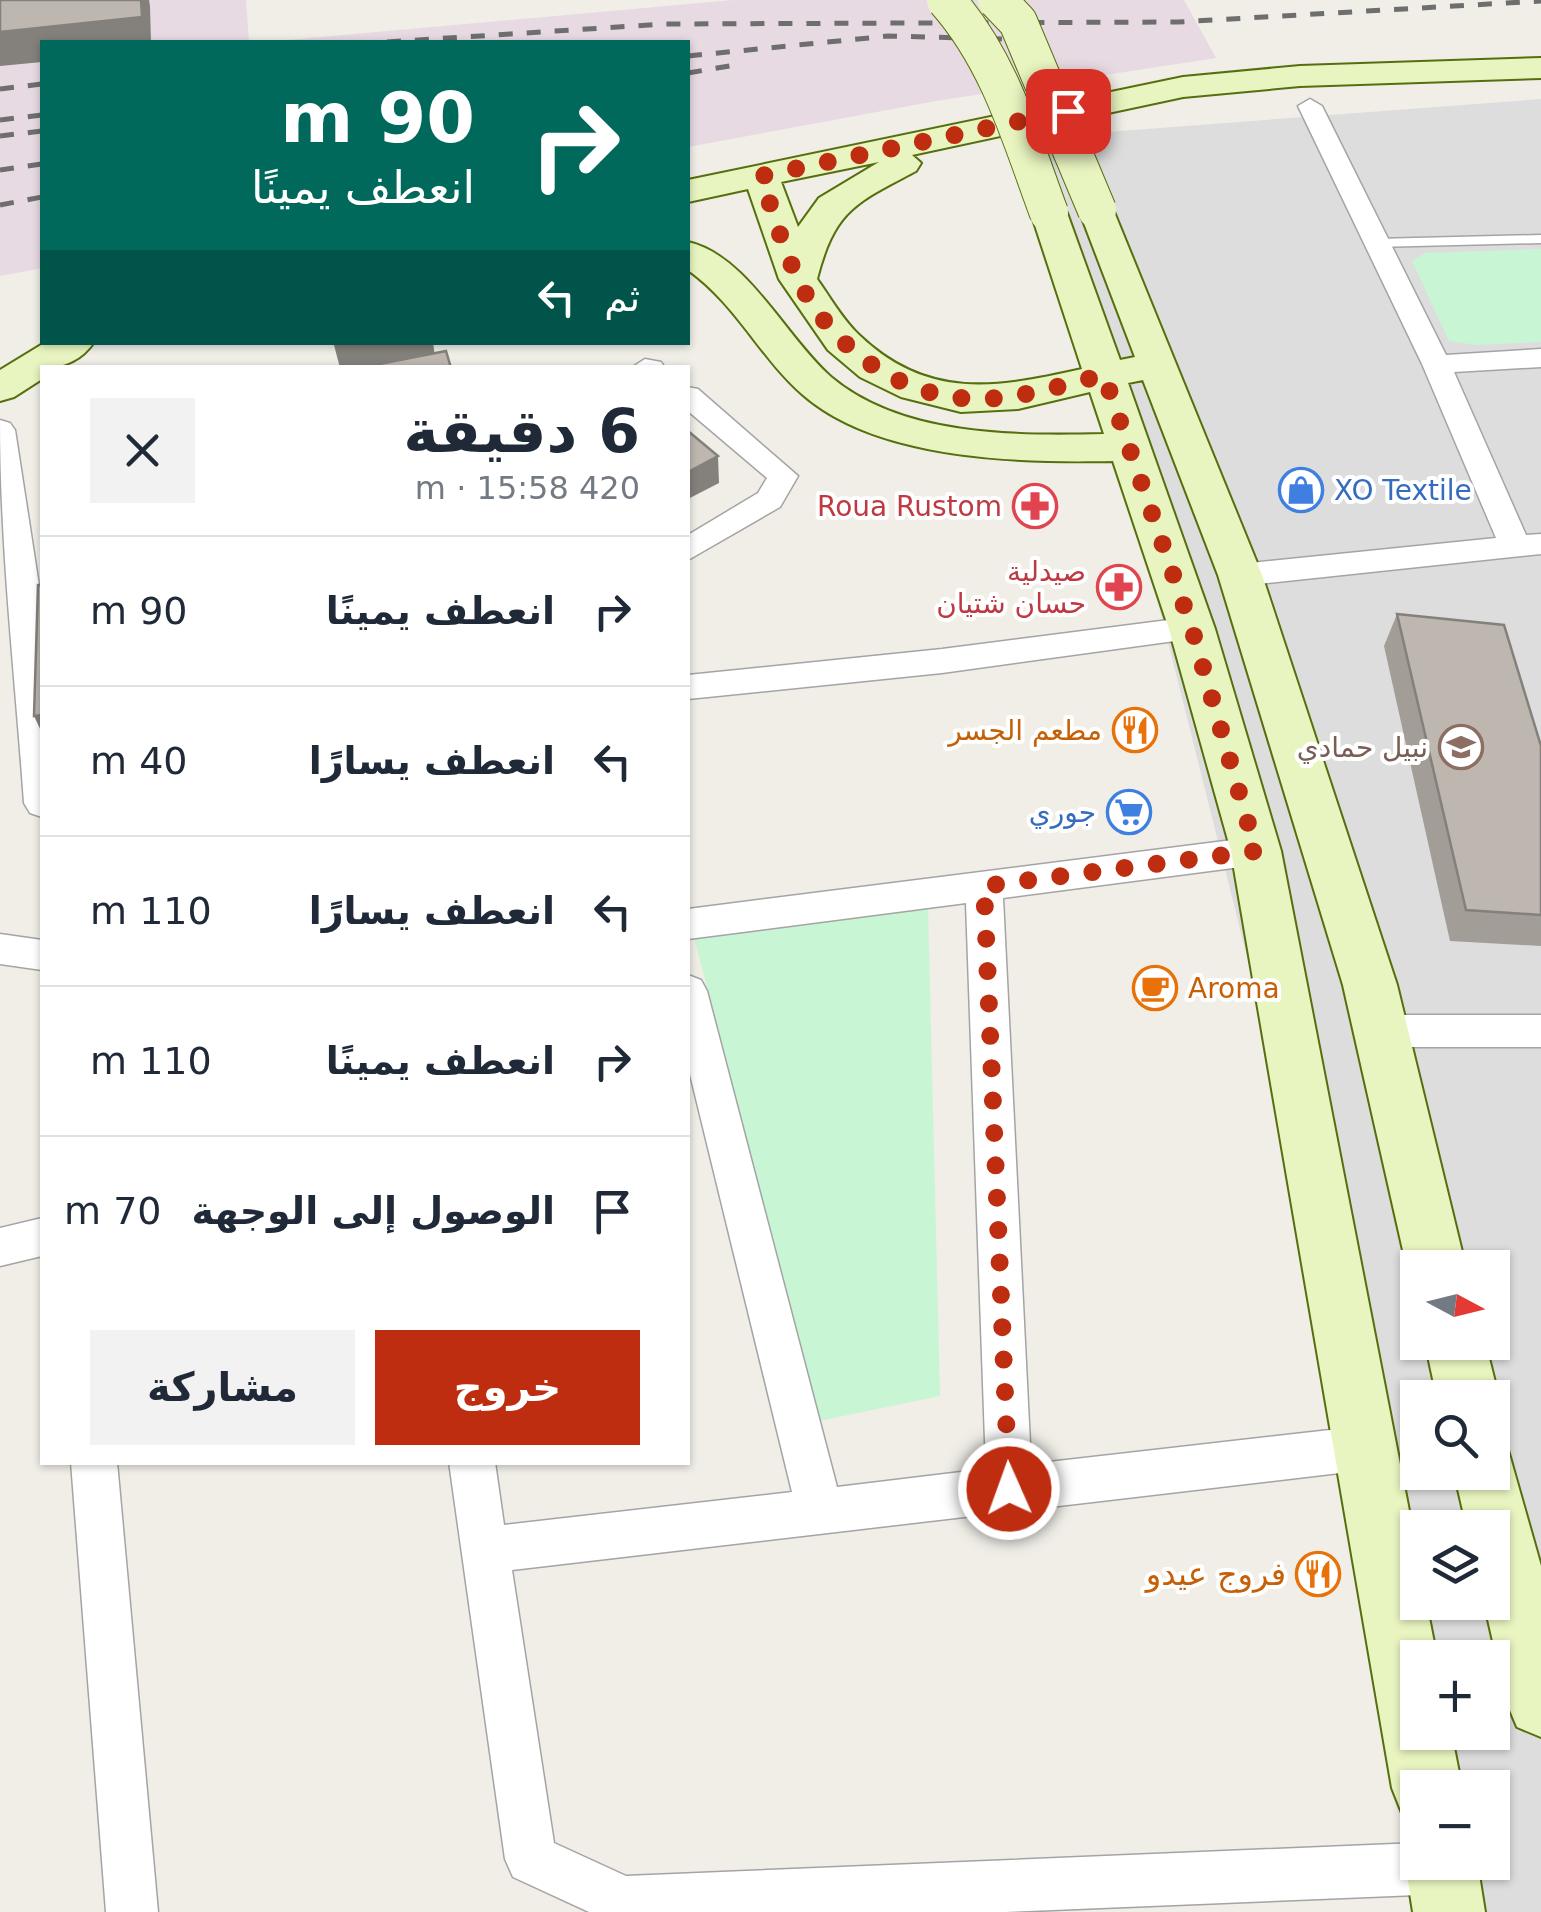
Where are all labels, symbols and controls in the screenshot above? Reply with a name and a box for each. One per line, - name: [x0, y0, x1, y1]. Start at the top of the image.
- pin: [1026, 69, 1111, 154]
- text: 90 m: [280, 77, 475, 159]
- icon: right: [510, 80, 640, 210]
- icon: arrive: [1041, 84, 1096, 139]
- text: انعطف يمينًا: [251, 161, 475, 214]
- icon: left: [529, 270, 584, 325]
- text: ثم: [604, 276, 640, 320]
- text: 6 دقيقة: [403, 396, 640, 466]
- button: close: [90, 398, 195, 503]
- shop icon: XO Textile: [1278, 467, 1324, 513]
- text: 420 m · 15:58: [415, 469, 640, 507]
- place label: XO Textile: [1334, 474, 1472, 507]
- pharmacy icon: Roua Rustom: [1012, 483, 1058, 529]
- place label: Roua Rustom: [817, 490, 1002, 523]
- place label: صيدلية حسان شتيان: [936, 555, 1086, 620]
- pharmacy icon: صيدلية حسان شتيان: [1096, 564, 1142, 610]
- icon: right: [585, 584, 640, 639]
- text: 90 m: [90, 589, 187, 633]
- text: انعطف يمينًا: [326, 589, 555, 633]
- restaurant icon: مطعم الجسر: [1112, 707, 1158, 753]
- place label: مطعم الجسر: [946, 714, 1102, 747]
- school or university icon: نبيل حمادي: [1438, 724, 1484, 770]
- place label: نبيل حمادي: [1297, 731, 1428, 764]
- icon: left: [585, 734, 640, 789]
- text: 40 m: [90, 739, 187, 783]
- text: انعطف يسارًا: [309, 739, 555, 783]
- supermarket icon: جوري: [1106, 789, 1152, 835]
- place label: جوري: [1029, 796, 1096, 829]
- icon: left: [585, 884, 640, 939]
- text: 110 m: [90, 889, 212, 933]
- text: انعطف يسارًا: [309, 889, 555, 933]
- cafe icon: Aroma: [1132, 965, 1178, 1011]
- place label: Aroma: [1188, 972, 1280, 1005]
- icon: right: [585, 1034, 640, 1089]
- text: 110 m: [90, 1039, 212, 1083]
- text: انعطف يمينًا: [326, 1039, 555, 1083]
- icon: arrive: [585, 1184, 640, 1239]
- text: 70 m: [64, 1189, 162, 1233]
- text: الوصول إلى الوجهة: [192, 1189, 555, 1233]
- north arrow: [1400, 1250, 1510, 1360]
- map controls: [1400, 1250, 1510, 1880]
- button: مشاركة: [90, 1330, 355, 1445]
- button: خروج: [375, 1330, 640, 1445]
- button: search: [1400, 1380, 1510, 1490]
- position arrow: [957, 1437, 1061, 1541]
- button: layers: [1400, 1510, 1510, 1620]
- restaurant icon: فروج عيدو: [1295, 1551, 1341, 1597]
- place label: فروج عيدو: [1144, 1555, 1286, 1593]
- button: +: [1400, 1640, 1510, 1750]
- button: −: [1400, 1770, 1510, 1880]

